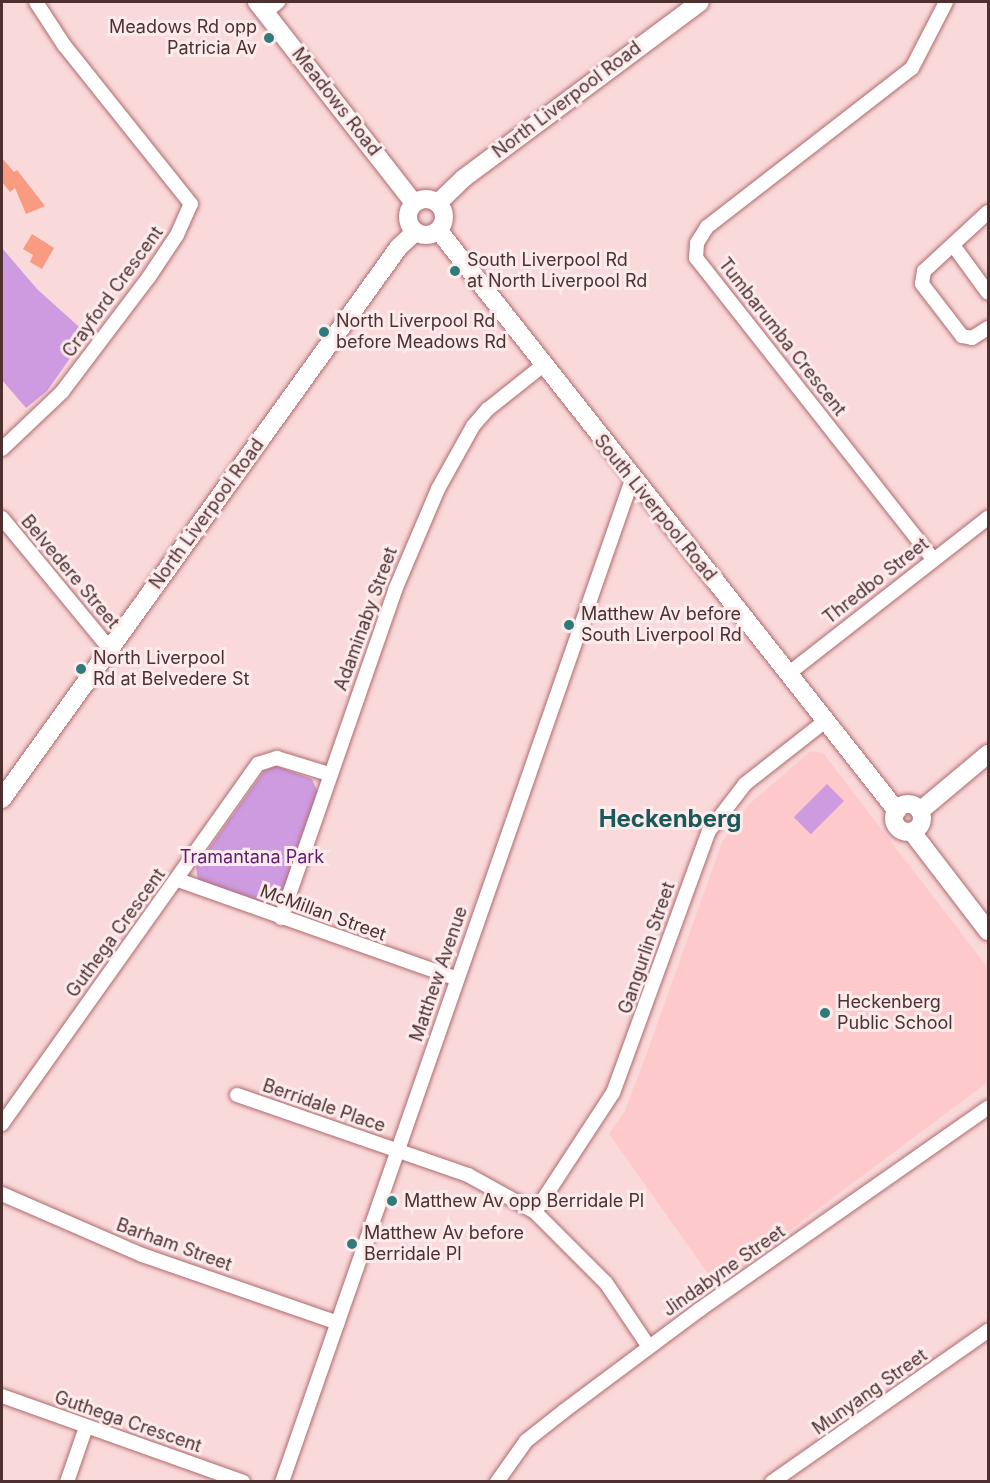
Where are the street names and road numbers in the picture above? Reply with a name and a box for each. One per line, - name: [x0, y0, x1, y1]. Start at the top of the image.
- street label: North Liverpool Road: [489, 37, 645, 163]
- street label: Meadows Road: [287, 44, 385, 160]
- street label: Crayford Crescent: [58, 222, 168, 362]
- street label: Tumbarumba Crescent: [714, 254, 850, 420]
- street label: South Liverpool Road: [589, 431, 721, 585]
- street label: North Liverpool Road: [145, 435, 269, 593]
- street label: Belvedere Street: [16, 511, 124, 633]
- street label: Thredbo Street: [819, 533, 933, 629]
- street label: Adaminaby Street: [330, 544, 402, 694]
- street label: Guthega Crescent: [62, 864, 170, 1002]
- street label: Gangurlin Street: [614, 879, 680, 1017]
- street label: McMillan Street: [257, 880, 389, 946]
- street label: Matthew Avenue: [406, 904, 472, 1044]
- street label: Berridale Place: [260, 1075, 388, 1137]
- street label: Barham Street: [113, 1214, 235, 1276]
- street label: Jindabyne Street: [659, 1221, 789, 1321]
- street label: Munyang Street: [809, 1344, 931, 1440]
- street label: Guthega Crescent: [52, 1387, 204, 1457]

